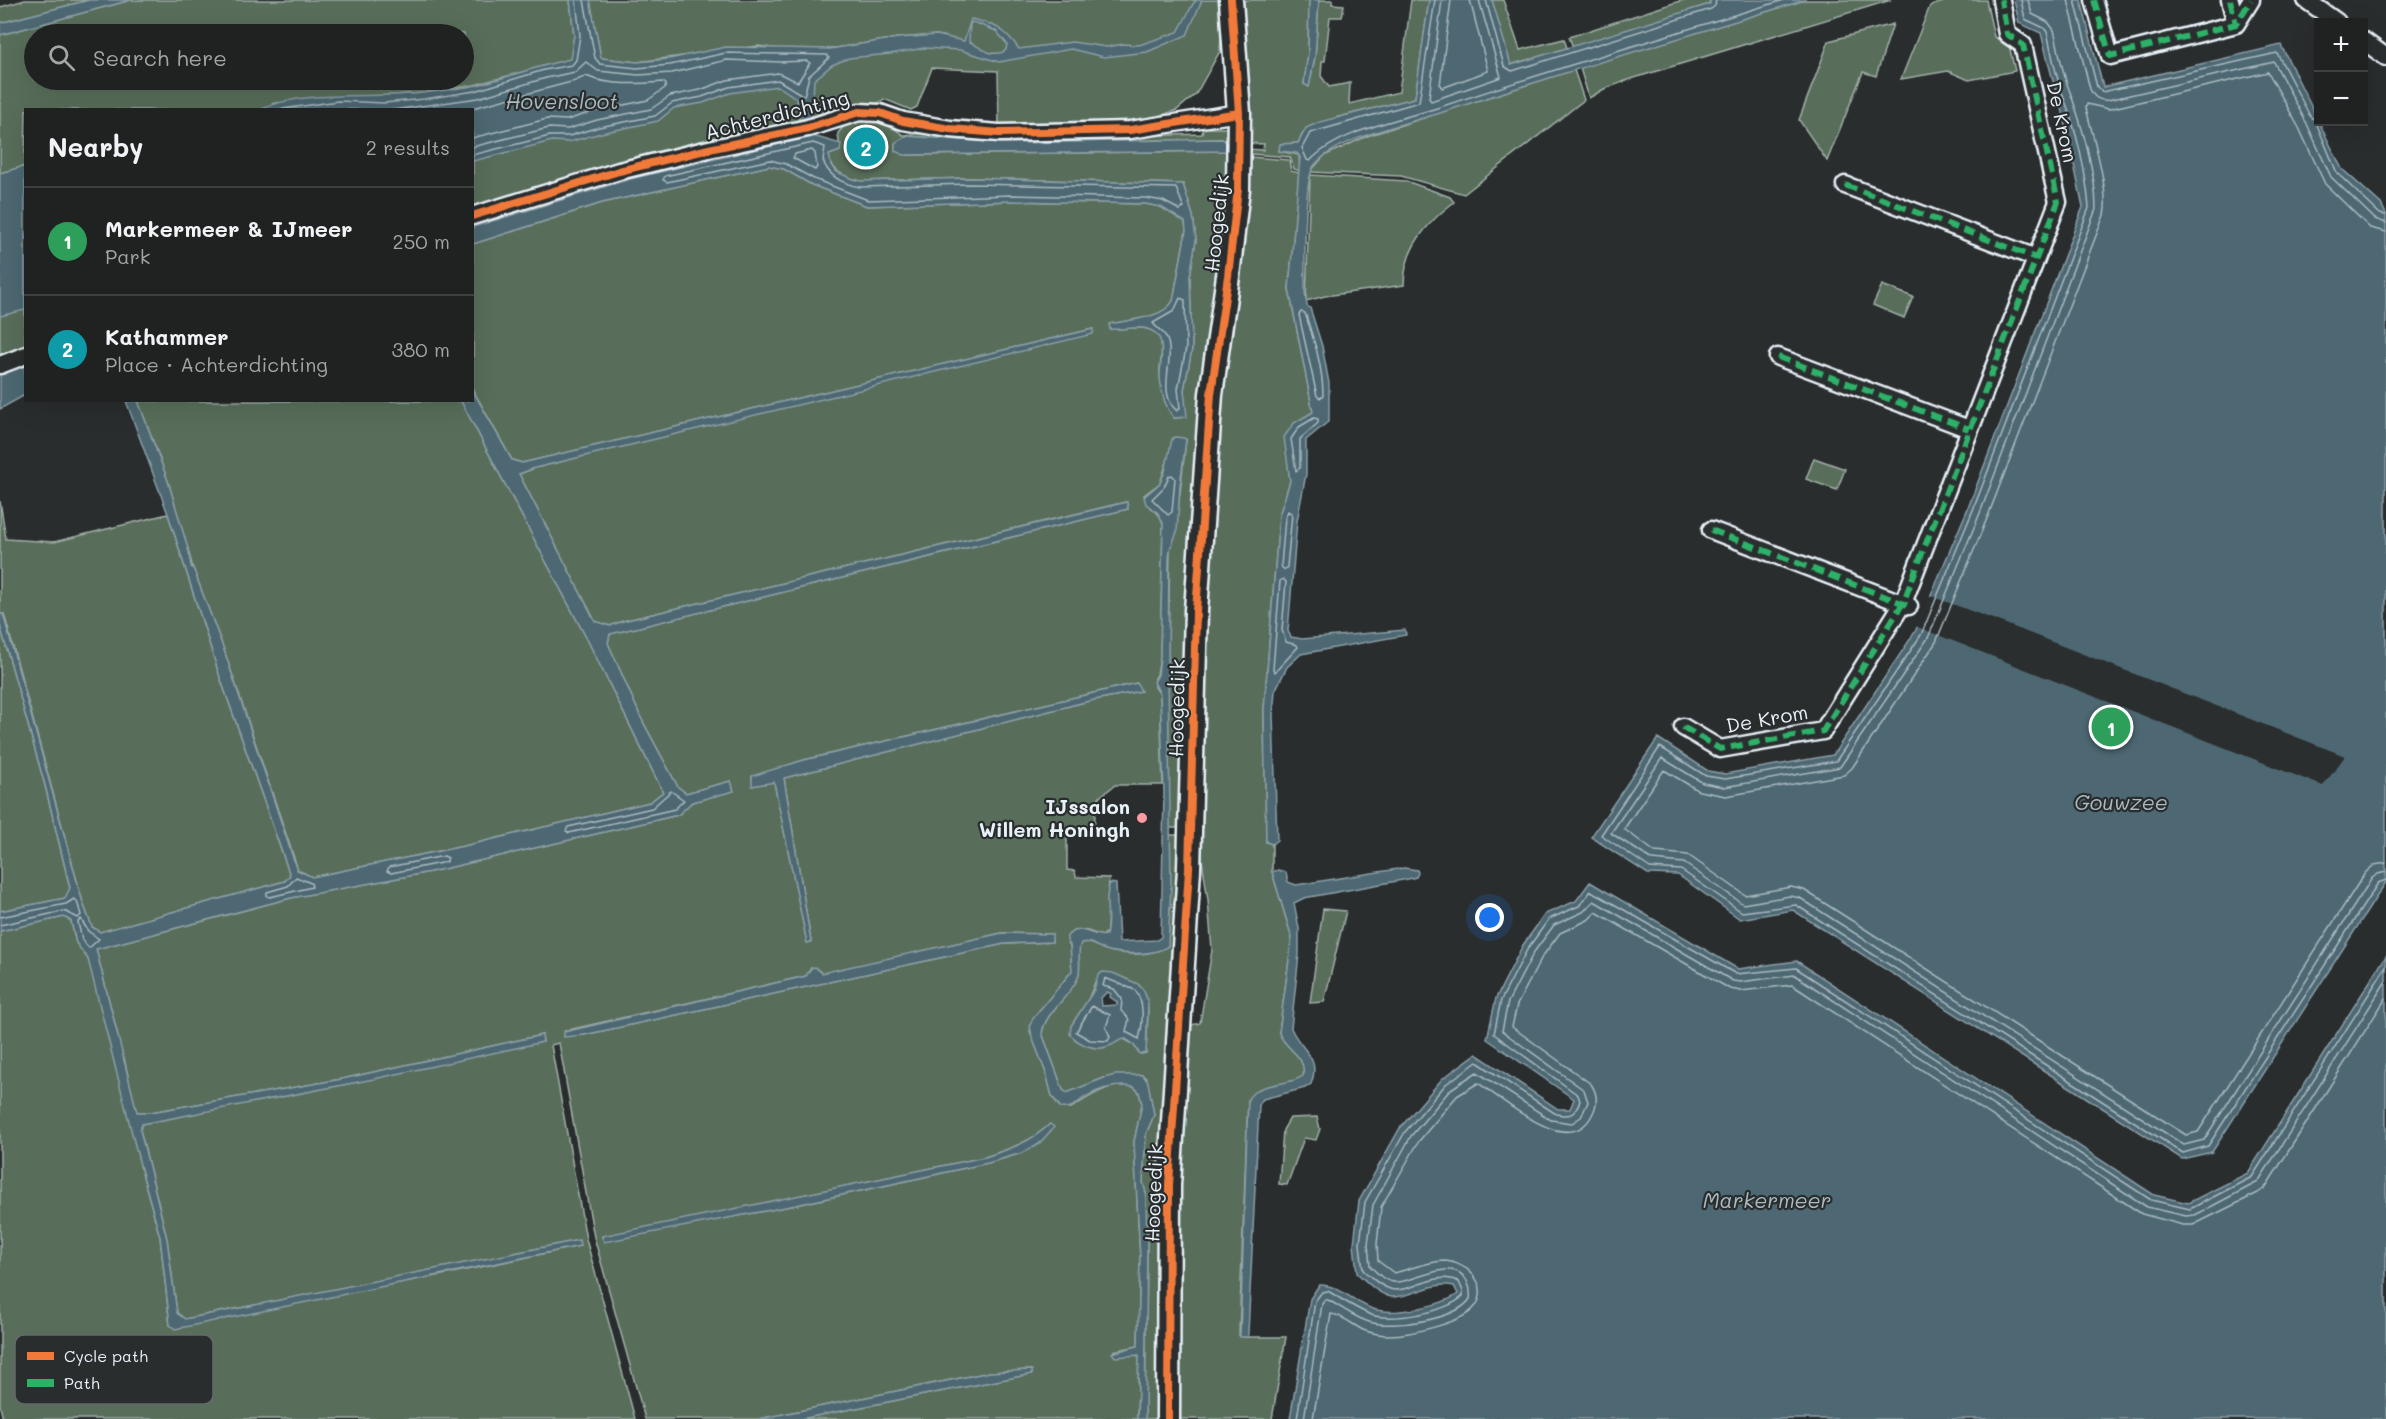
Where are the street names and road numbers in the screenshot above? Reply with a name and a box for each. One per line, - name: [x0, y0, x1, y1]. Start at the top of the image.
- street label: De Krom: [2042, 79, 2084, 165]
- street label: Achterdichting: [702, 84, 851, 144]
- street label: Hoogedijk: [1198, 173, 1234, 273]
- street label: Hoogedijk: [1162, 659, 1190, 757]
- street label: De Krom: [1724, 698, 1810, 738]
- street label: Hoogedijk: [1138, 1143, 1168, 1242]

